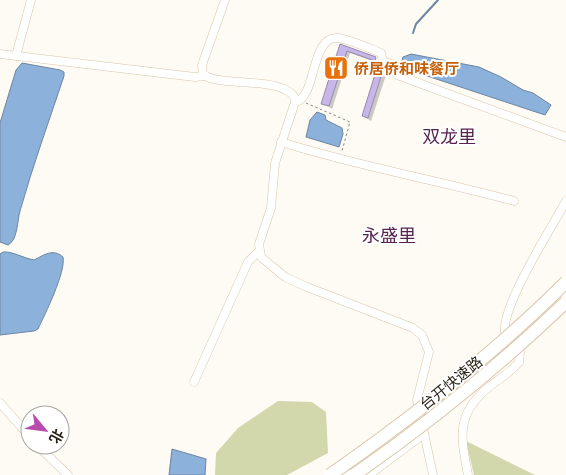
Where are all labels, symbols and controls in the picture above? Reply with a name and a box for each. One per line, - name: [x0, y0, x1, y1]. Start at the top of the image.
- restaurant icon: 侨居侨和味餐厅: [323, 55, 349, 81]
- place label: 侨居侨和味餐厅: [354, 60, 459, 77]
- district label: 双龙里: [422, 126, 476, 146]
- district label: 永盛里: [362, 225, 416, 245]
- street label: 台开快速路: [417, 353, 485, 413]
- north arrow: [20, 405, 70, 455]
- text: 北: [46, 426, 67, 446]

